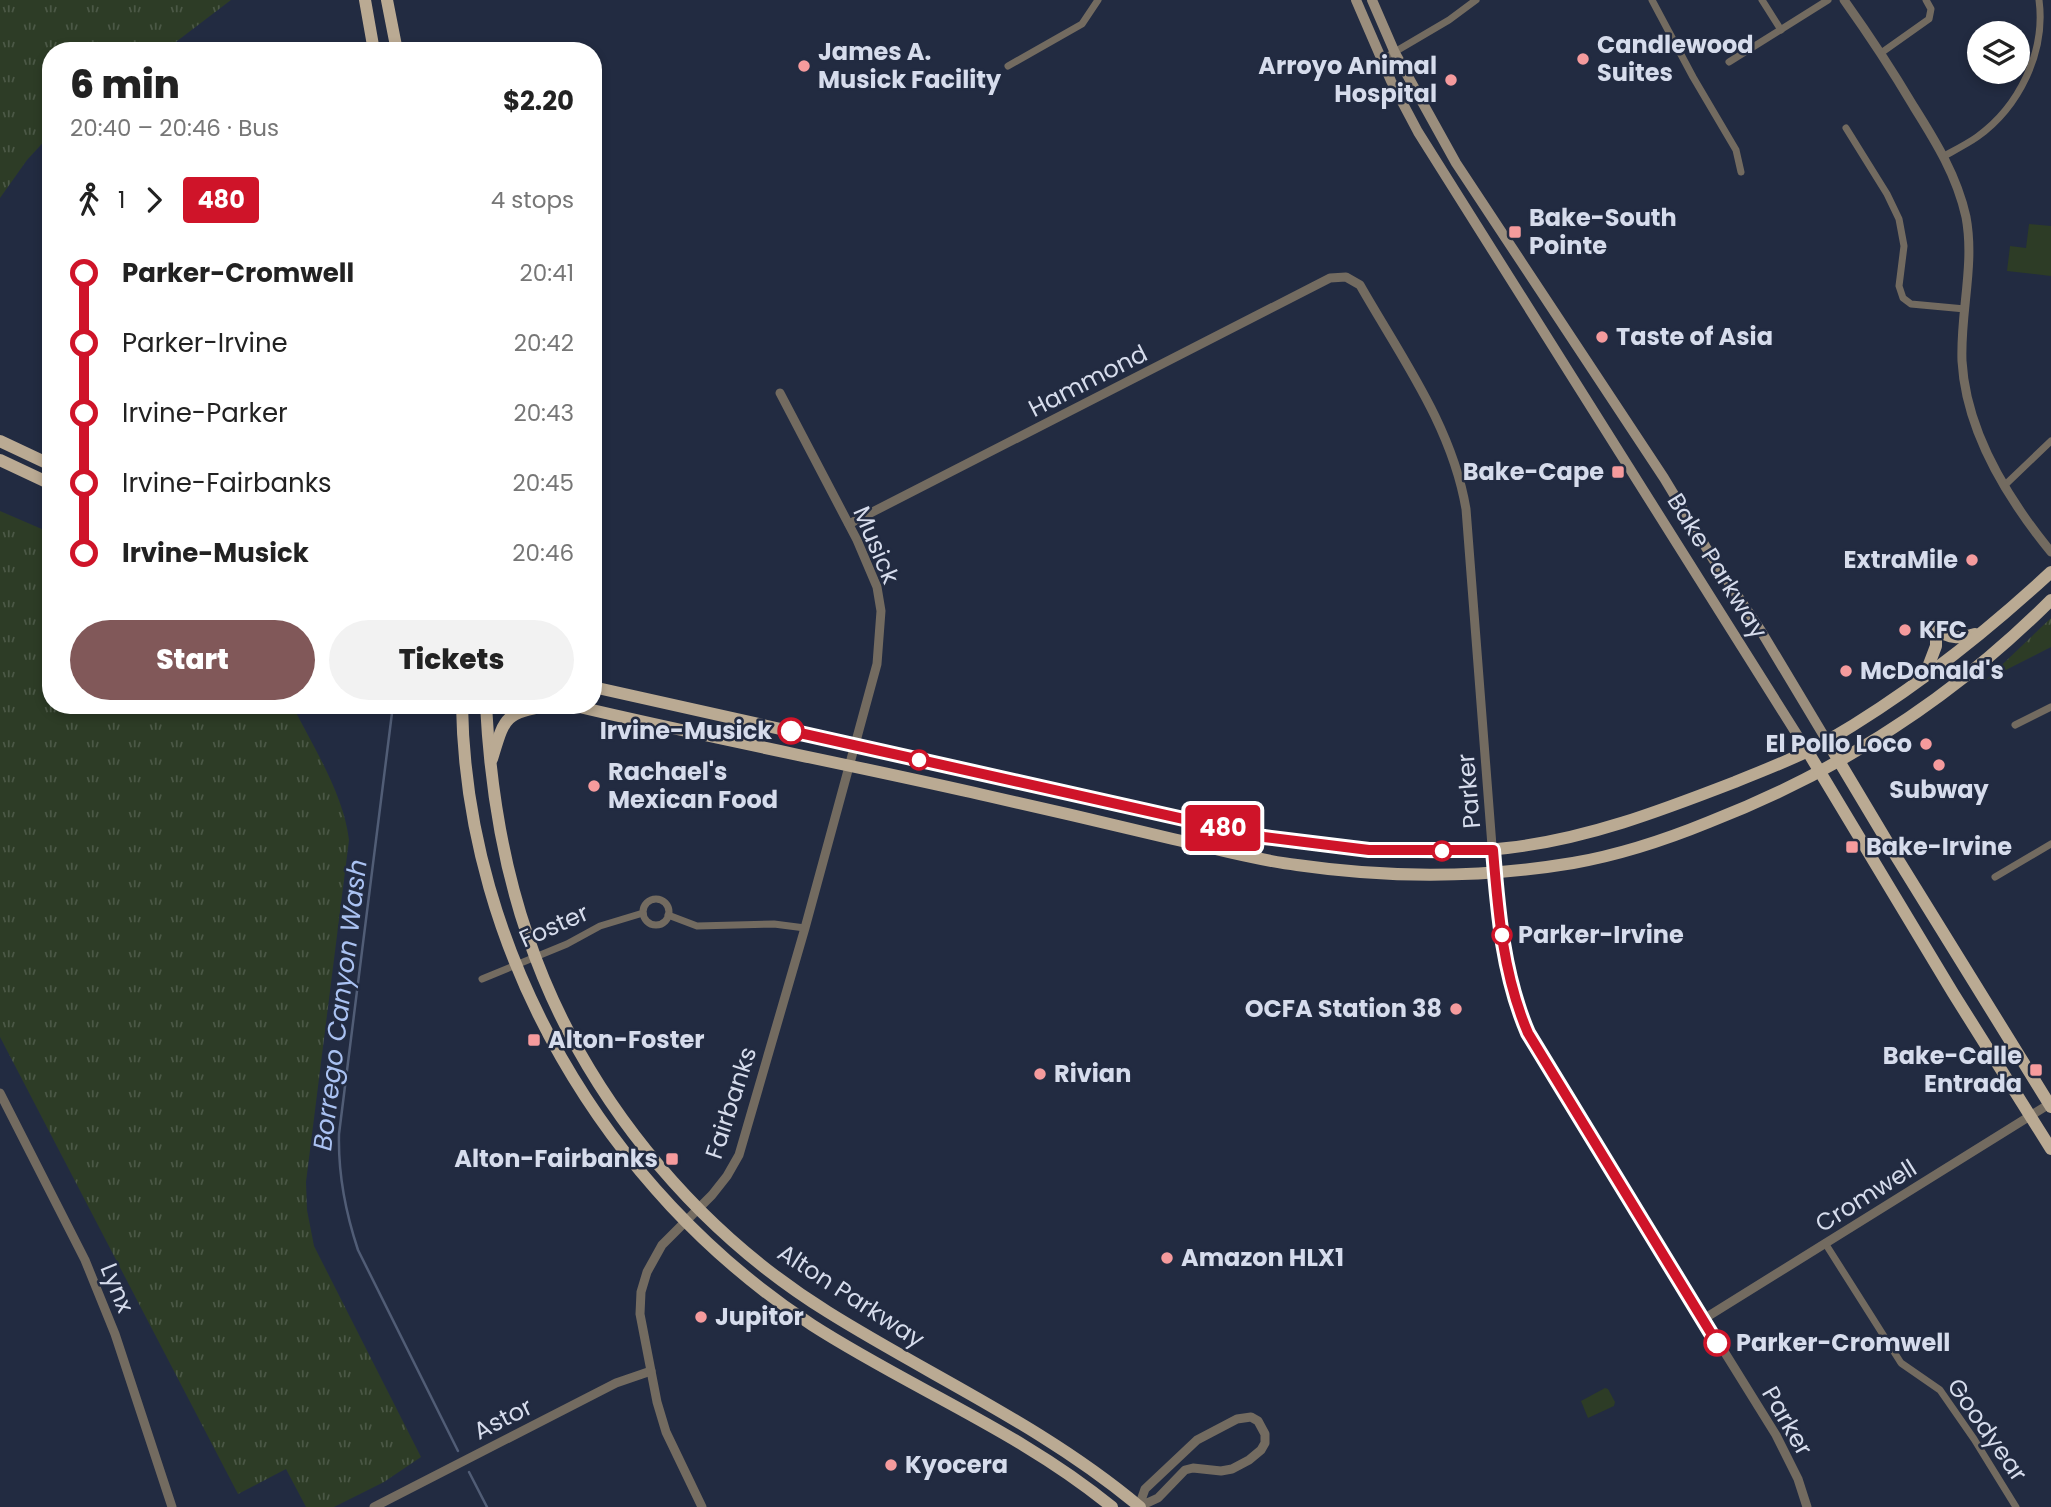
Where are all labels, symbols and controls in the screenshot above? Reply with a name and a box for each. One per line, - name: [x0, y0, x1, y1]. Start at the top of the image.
- map controls: [1967, 21, 2030, 84]
- button: layers: [1967, 21, 2030, 84]
- place label: Candlewood Suites: [1597, 28, 1754, 89]
- place label: James A. Musick Facility: [818, 35, 1002, 96]
- place label: Arroyo Animal Hospital: [1258, 49, 1437, 110]
- marker: Candlewood Suites: [1575, 51, 1591, 67]
- text: 6 min: [70, 58, 180, 111]
- marker: James A. Musick Facility: [796, 58, 812, 74]
- marker: Arroyo Animal Hospital: [1443, 72, 1459, 88]
- text: $2.20: [503, 83, 574, 119]
- text: 20:40 – 20:46 · Bus: [70, 112, 279, 144]
- icon: walk: [70, 181, 108, 219]
- icon: forward: [135, 181, 173, 219]
- text: 480: [197, 183, 245, 216]
- text: 1: [118, 184, 125, 216]
- text: 4 stops: [491, 184, 574, 216]
- place label: Bake-South Pointe: [1529, 201, 1677, 262]
- marker: Bake-South Pointe: [1507, 224, 1523, 240]
- text: Parker-Cromwell: [122, 255, 354, 291]
- text: 20:41: [520, 257, 574, 289]
- place label: Taste of Asia: [1616, 320, 1773, 353]
- text: Parker-Irvine: [122, 325, 288, 361]
- text: 20:42: [514, 327, 574, 359]
- marker: Taste of Asia: [1594, 329, 1610, 345]
- street label: Hammond: [1023, 337, 1153, 425]
- text: Irvine-Parker: [122, 395, 288, 431]
- text: 20:43: [513, 397, 574, 429]
- place label: Bake-Cape: [1463, 455, 1604, 488]
- marker: Bake-Cape: [1610, 464, 1626, 480]
- text: Irvine-Fairbanks: [122, 465, 332, 501]
- text: 20:45: [513, 467, 574, 499]
- street label: Bake Parkway: [1660, 487, 1776, 645]
- street label: Musick: [845, 501, 908, 589]
- text: Irvine-Musick: [122, 535, 309, 571]
- text: 20:46: [512, 537, 574, 569]
- place label: ExtraMile: [1844, 543, 1958, 576]
- marker: ExtraMile: [1964, 552, 1980, 568]
- place label: KFC: [1919, 613, 1967, 646]
- button: Start: [70, 620, 315, 700]
- button: Tickets: [329, 620, 574, 700]
- marker: KFC: [1897, 622, 1913, 638]
- place label: McDonald's: [1860, 654, 2004, 687]
- marker: McDonald's: [1838, 663, 1854, 679]
- place label: Irvine-Musick: [600, 714, 772, 747]
- marker: Irvine-Musick: [778, 718, 804, 744]
- place label: El Pollo Loco: [1766, 727, 1912, 760]
- marker: El Pollo Loco: [1918, 736, 1934, 752]
- unlabelled marker: [909, 750, 929, 770]
- street label: Parker: [1449, 752, 1488, 830]
- place label: Rachael's Mexican Food: [608, 755, 778, 816]
- marker: Subway: [1931, 757, 1947, 773]
- place label: Subway: [1889, 773, 1990, 806]
- marker: Rachael's Mexican Food: [586, 778, 602, 794]
- line badge: 480: [1183, 805, 1263, 851]
- text: 480: [1199, 811, 1247, 844]
- place label: Bake-Irvine: [1866, 830, 2012, 863]
- marker: Bake-Irvine: [1844, 839, 1860, 855]
- unlabelled marker: [1432, 841, 1452, 861]
- water label: Borrego Canyon Wash: [304, 857, 376, 1153]
- street label: Foster: [514, 896, 594, 955]
- place label: Parker-Irvine: [1518, 918, 1684, 951]
- marker: Parker-Irvine: [1492, 925, 1512, 945]
- place label: OCFA Station 38: [1245, 992, 1442, 1025]
- marker: OCFA Station 38: [1448, 1001, 1464, 1017]
- place label: Alton-Foster: [548, 1023, 705, 1056]
- marker: Alton-Foster: [526, 1032, 542, 1048]
- place label: Bake-Calle Entrada: [1883, 1039, 2022, 1100]
- street label: Fairbanks: [697, 1043, 764, 1163]
- place label: Rivian: [1054, 1057, 1131, 1090]
- marker: Bake-Calle Entrada: [2028, 1062, 2044, 1078]
- marker: Rivian: [1032, 1066, 1048, 1082]
- place label: Alton-Fairbanks: [454, 1142, 658, 1175]
- marker: Alton-Fairbanks: [664, 1151, 680, 1167]
- street label: Cromwell: [1809, 1151, 1923, 1240]
- street label: Alton Parkway: [772, 1236, 931, 1356]
- place label: Amazon HLX1: [1181, 1241, 1344, 1274]
- marker: Amazon HLX1: [1159, 1250, 1175, 1266]
- street label: Lynx: [93, 1258, 142, 1318]
- place label: Jupitor: [715, 1300, 804, 1333]
- marker: Jupitor: [693, 1309, 709, 1325]
- place label: Parker-Cromwell: [1736, 1326, 1950, 1359]
- marker: Parker-Cromwell: [1704, 1330, 1730, 1356]
- street label: Goodyear: [1940, 1371, 2035, 1488]
- street label: Parker: [1754, 1380, 1821, 1462]
- street label: Astor: [468, 1390, 538, 1447]
- place label: Kyocera: [905, 1448, 1008, 1481]
- marker: Kyocera: [883, 1457, 899, 1473]

